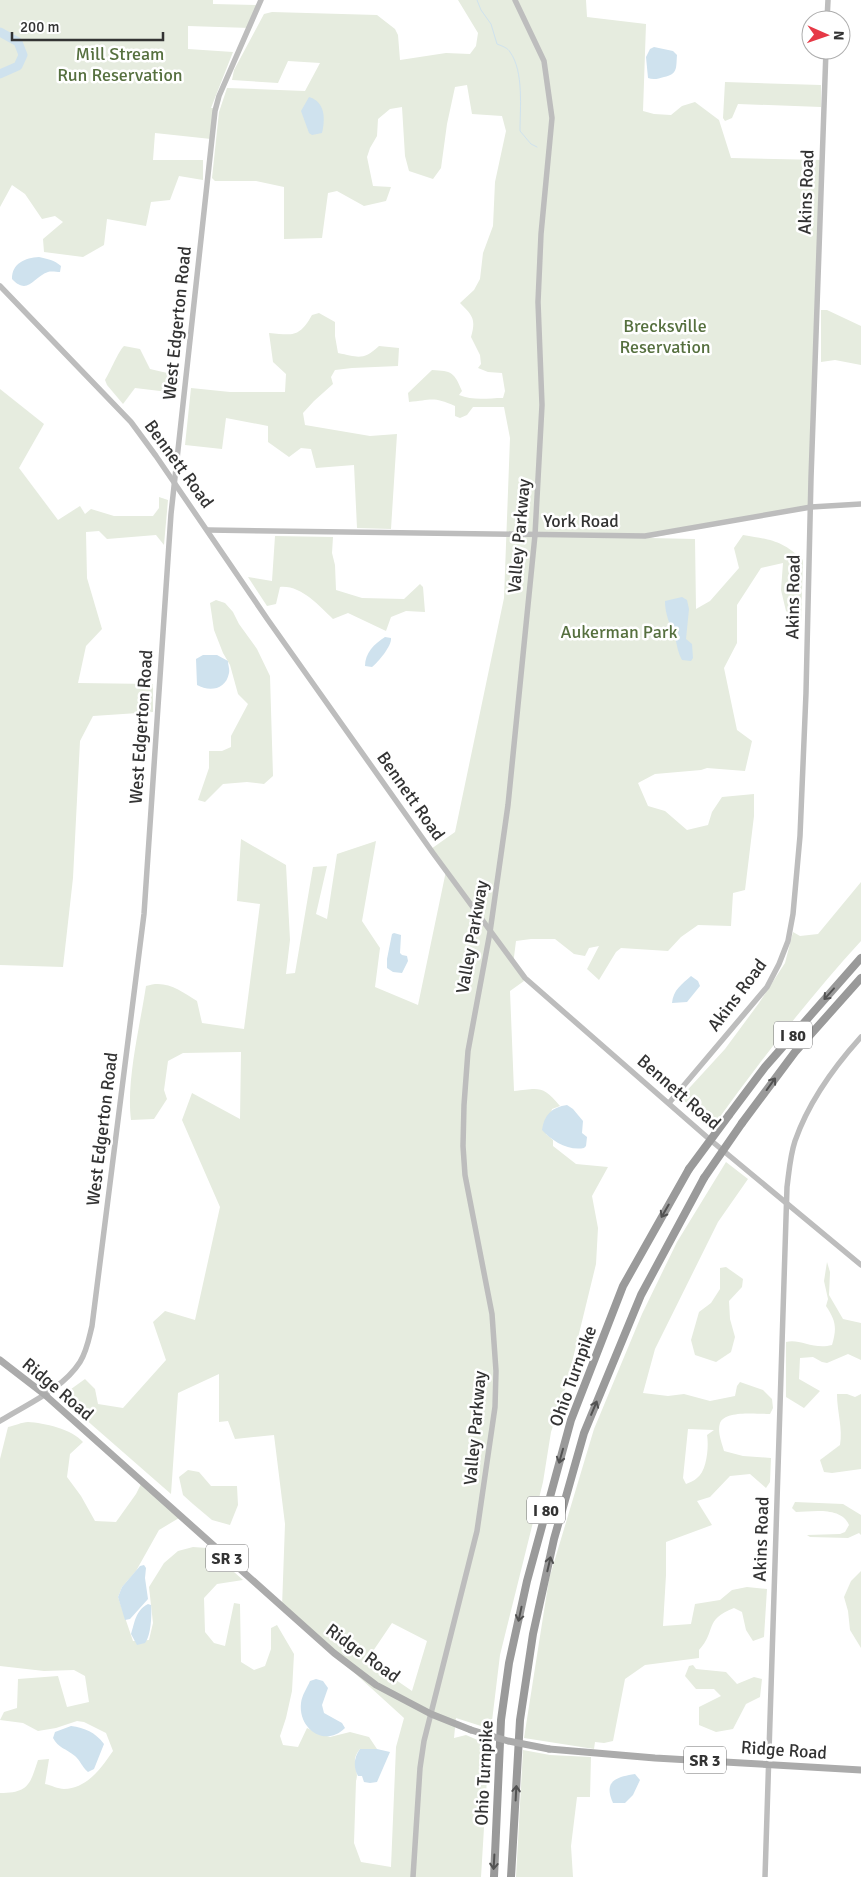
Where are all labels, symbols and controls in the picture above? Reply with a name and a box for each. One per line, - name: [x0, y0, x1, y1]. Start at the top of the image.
- scale bar: [12, 10, 164, 42]
- north arrow: [801, 10, 851, 60]
- text: 200 m: [20, 18, 60, 36]
- text: N: [830, 30, 847, 41]
- park label: Mill Stream Run Reservation: [57, 43, 183, 86]
- street label: Akins Road: [794, 149, 818, 235]
- street label: West Edgerton Road: [158, 245, 196, 401]
- park label: Brecksville Reservation: [619, 315, 711, 358]
- street label: Bennett Road: [140, 416, 218, 512]
- street label: Valley Parkway: [503, 477, 535, 594]
- street label: York Road: [543, 510, 619, 532]
- street label: Akins Road: [781, 554, 805, 640]
- park label: Aukerman Park: [561, 621, 677, 643]
- street label: West Edgerton Road: [125, 649, 157, 805]
- street label: Bennett Road: [372, 747, 450, 845]
- street label: Valley Parkway: [451, 878, 493, 995]
- street label: Akins Road: [703, 954, 771, 1036]
- one-way arrow: [823, 988, 834, 1001]
- road number: I 80: [774, 1022, 812, 1048]
- street label: Bennett Road: [633, 1050, 725, 1134]
- street label: West Edgerton Road: [82, 1051, 122, 1207]
- one-way arrow: [766, 1077, 776, 1091]
- one-way arrow: [660, 1203, 670, 1218]
- street label: Ohio Turnpike: [545, 1323, 601, 1429]
- street label: Ridge Road: [18, 1353, 98, 1425]
- street label: Valley Parkway: [459, 1369, 491, 1486]
- one-way arrow: [590, 1401, 600, 1416]
- one-way arrow: [556, 1448, 566, 1464]
- road number: I 80: [527, 1496, 565, 1524]
- street label: Akins Road: [749, 1496, 773, 1582]
- road number: SR 3: [206, 1545, 248, 1572]
- one-way arrow: [544, 1556, 554, 1572]
- one-way arrow: [515, 1605, 524, 1621]
- street label: Ridge Road: [322, 1619, 404, 1687]
- street label: Ohio Turnpike: [470, 1720, 498, 1826]
- street label: Ridge Road: [740, 1736, 828, 1764]
- road number: SR 3: [684, 1746, 726, 1774]
- one-way arrow: [511, 1786, 520, 1802]
- one-way arrow: [490, 1853, 499, 1869]

